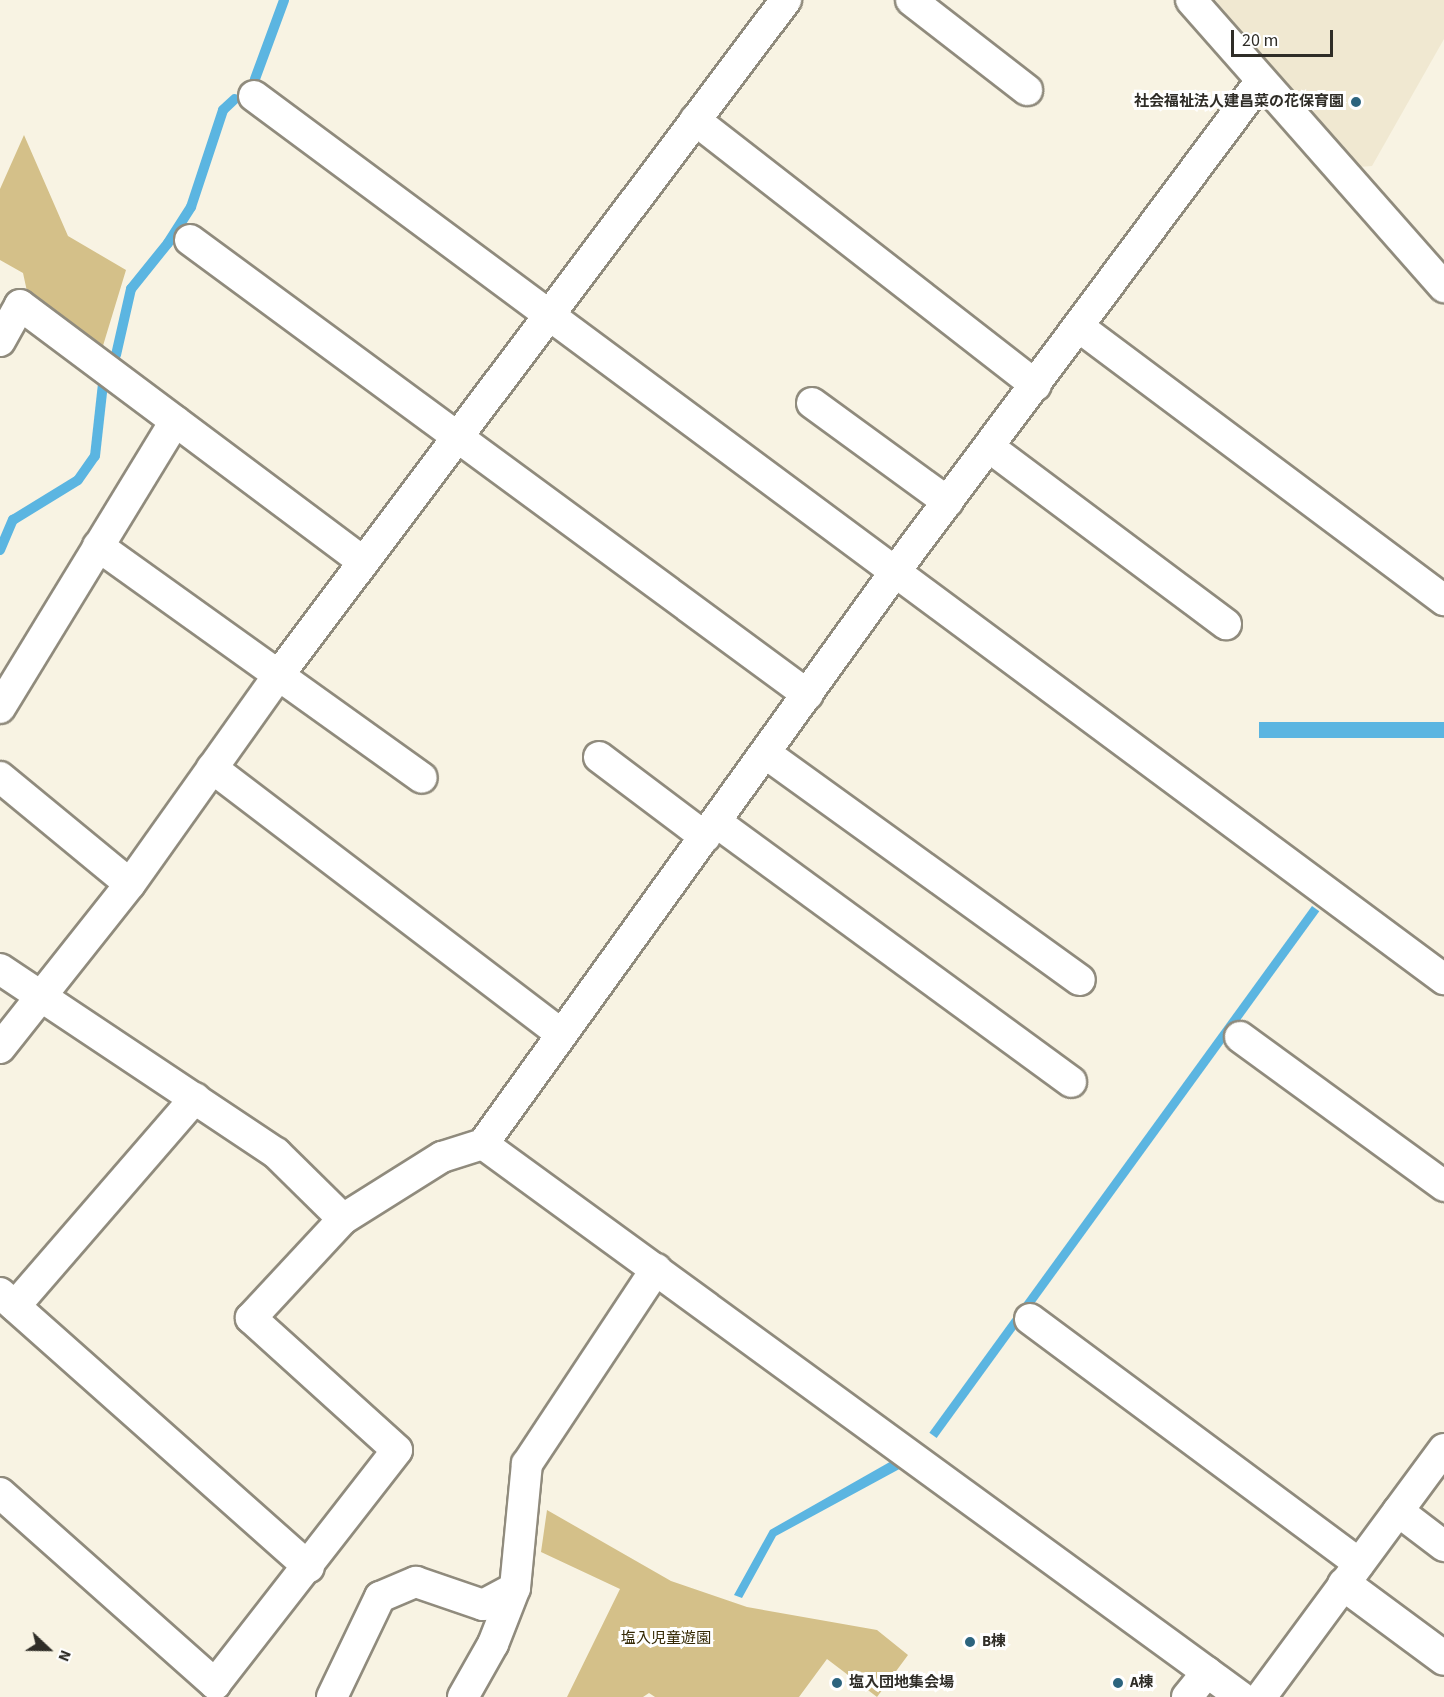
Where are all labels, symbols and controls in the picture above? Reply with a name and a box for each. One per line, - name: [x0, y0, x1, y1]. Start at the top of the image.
- scale bar: [1234, 18, 1336, 56]
- text: 20 m: [1242, 28, 1278, 53]
- place label: 社会福祉法人建昌菜の花保育園: [1134, 93, 1344, 111]
- marker: 社会福祉法人建昌菜の花保育園: [1349, 95, 1363, 109]
- north arrow: [18, 1619, 78, 1679]
- park label: 塩入児童遊園: [621, 1630, 711, 1648]
- place label: B棟: [982, 1633, 1006, 1651]
- marker: B棟: [963, 1635, 977, 1649]
- text: N: [53, 1647, 77, 1665]
- place label: 塩入団地集会場: [849, 1674, 954, 1692]
- place label: A棟: [1130, 1674, 1154, 1692]
- marker: 塩入団地集会場: [830, 1676, 844, 1690]
- marker: A棟: [1111, 1676, 1125, 1690]

